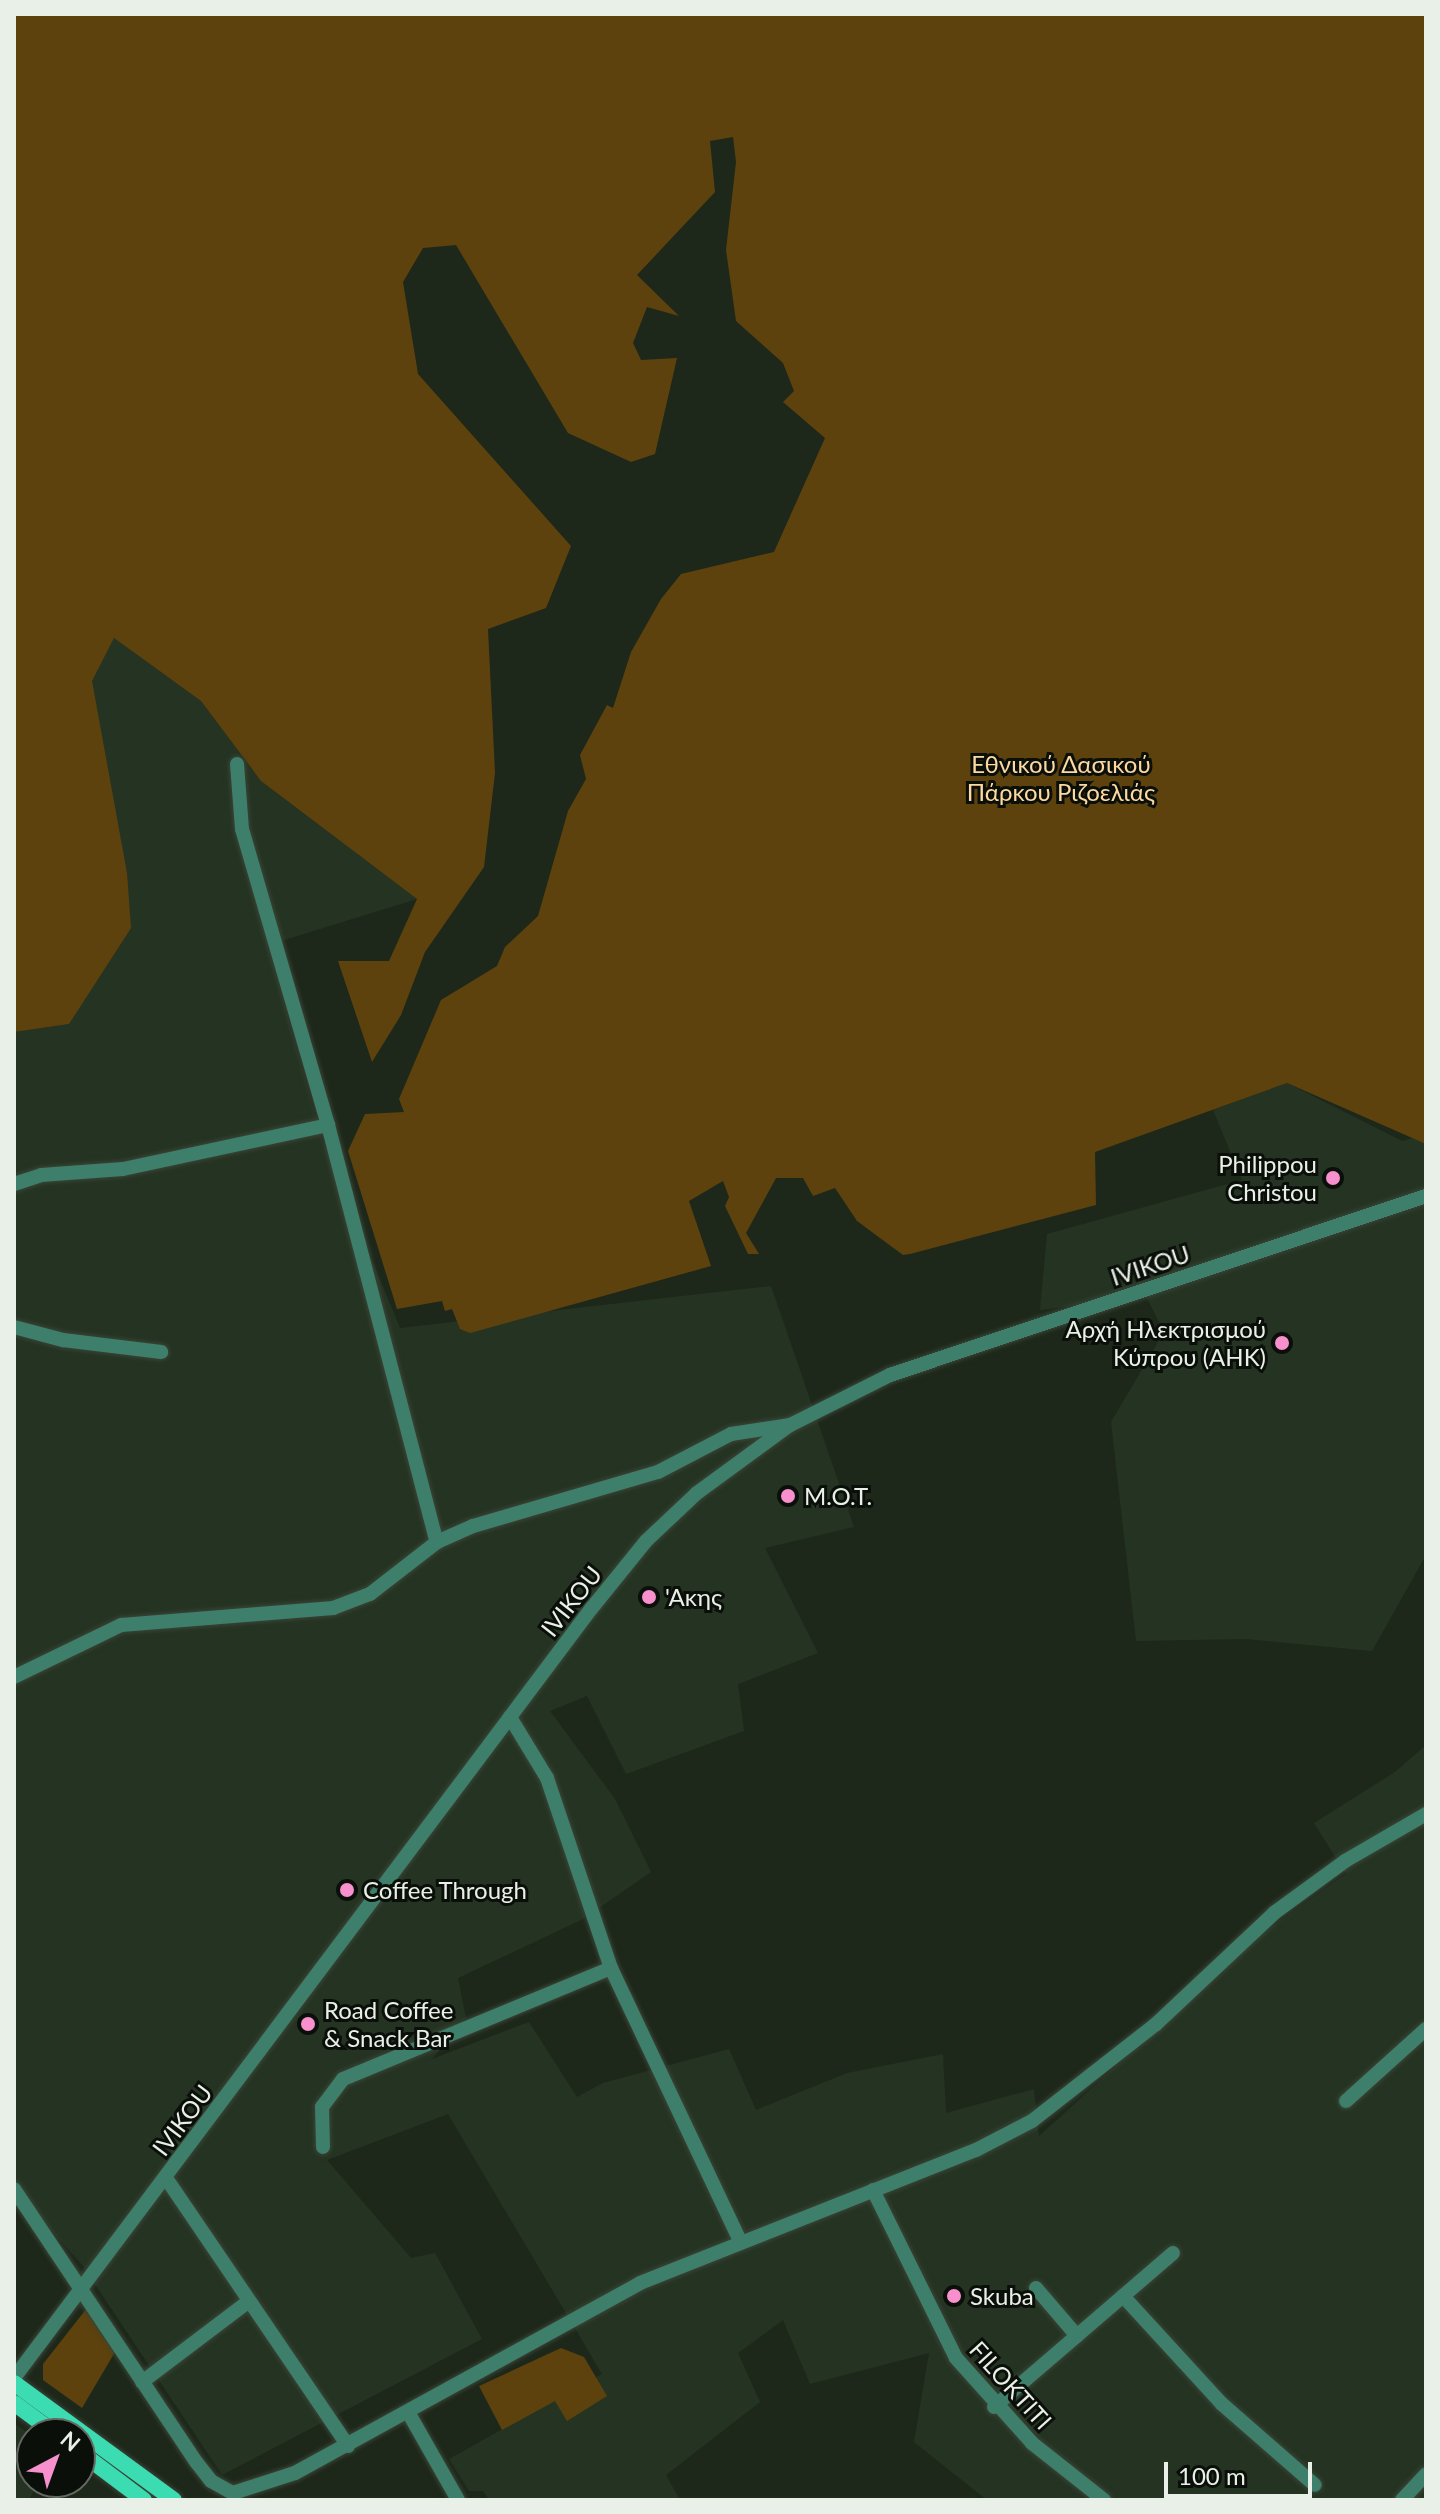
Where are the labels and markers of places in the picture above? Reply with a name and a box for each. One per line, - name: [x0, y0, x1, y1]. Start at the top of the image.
- place label: Philippou Christou: [1218, 1150, 1317, 1206]
- marker: Philippou Christou: [1324, 1169, 1342, 1187]
- place label: Αρχή Ηλεκτρισμού Κύπρου (ΑΗΚ): [1065, 1315, 1266, 1371]
- marker: Αρχή Ηλεκτρισμού Κύπρου (ΑΗΚ): [1273, 1334, 1291, 1352]
- place label: M.O.T.: [804, 1482, 872, 1510]
- marker: M.O.T.: [779, 1487, 797, 1505]
- place label: 'Ακης: [665, 1583, 722, 1611]
- marker: 'Ακης: [640, 1588, 658, 1606]
- place label: Coffee Through: [363, 1876, 528, 1904]
- marker: Coffee Through: [338, 1881, 356, 1899]
- place label: Road Coffee & Snack Bar: [324, 1996, 453, 2052]
- marker: Road Coffee & Snack Bar: [299, 2015, 317, 2033]
- place label: Skuba: [970, 2282, 1034, 2310]
- marker: Skuba: [945, 2287, 963, 2305]

